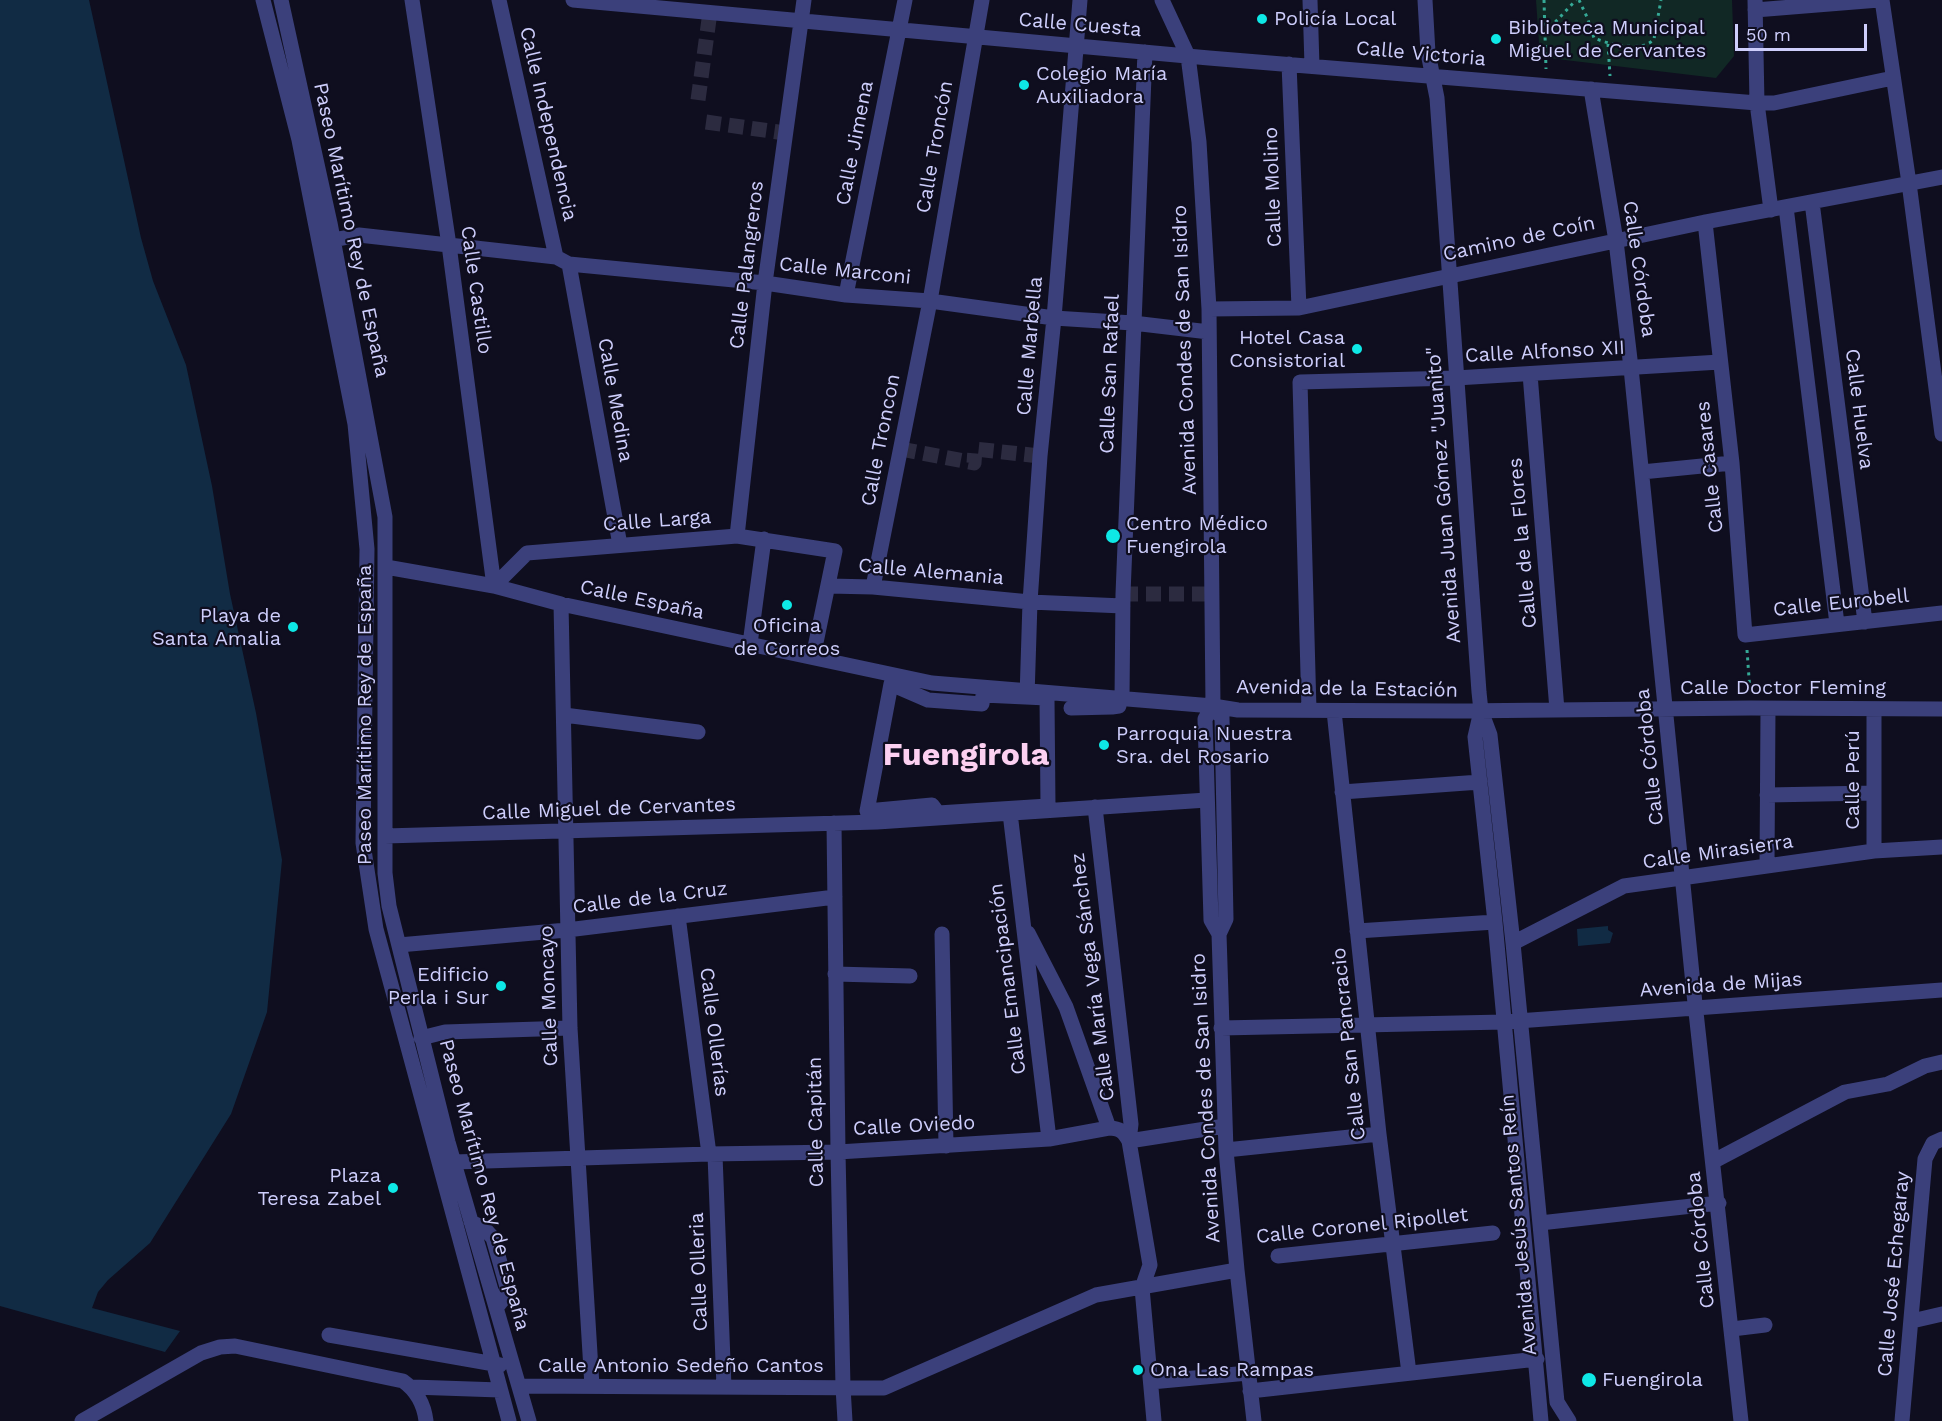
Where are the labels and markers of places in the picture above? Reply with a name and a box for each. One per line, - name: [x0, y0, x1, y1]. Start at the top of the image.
- place label: Policía Local: [1274, 7, 1396, 31]
- marker: Policía Local: [1255, 12, 1269, 26]
- place label: Biblioteca Municipal Miguel de Cervantes: [1508, 16, 1706, 63]
- marker: Biblioteca Municipal Miguel de Cervantes: [1489, 32, 1503, 46]
- place label: Colegio María Auxiliadora: [1036, 62, 1167, 109]
- marker: Colegio María Auxiliadora: [1017, 78, 1031, 92]
- place label: Hotel Casa Consistorial: [1229, 326, 1345, 373]
- marker: Hotel Casa Consistorial: [1350, 342, 1364, 356]
- place label: Centro Médico Fuengirola: [1126, 512, 1268, 559]
- marker: Centro Médico Fuengirola: [1104, 527, 1122, 545]
- marker: Oficina de Correos: [780, 598, 794, 612]
- place label: Playa de Santa Amalia: [152, 604, 281, 651]
- place label: Oficina de Correos: [734, 614, 840, 661]
- marker: Playa de Santa Amalia: [286, 620, 300, 634]
- place label: Parroquia Nuestra Sra. del Rosario: [1116, 722, 1292, 769]
- marker: Parroquia Nuestra Sra. del Rosario: [1097, 738, 1111, 752]
- place label: Edificio Perla i Sur: [388, 963, 489, 1010]
- marker: Edificio Perla i Sur: [494, 979, 508, 993]
- place label: Plaza Teresa Zabel: [257, 1164, 381, 1211]
- marker: Plaza Teresa Zabel: [386, 1181, 400, 1195]
- place label: Ona Las Rampas: [1150, 1358, 1314, 1382]
- marker: Ona Las Rampas: [1131, 1363, 1145, 1377]
- place label: Fuengirola: [1602, 1368, 1703, 1392]
- marker: Fuengirola: [1580, 1371, 1598, 1389]

